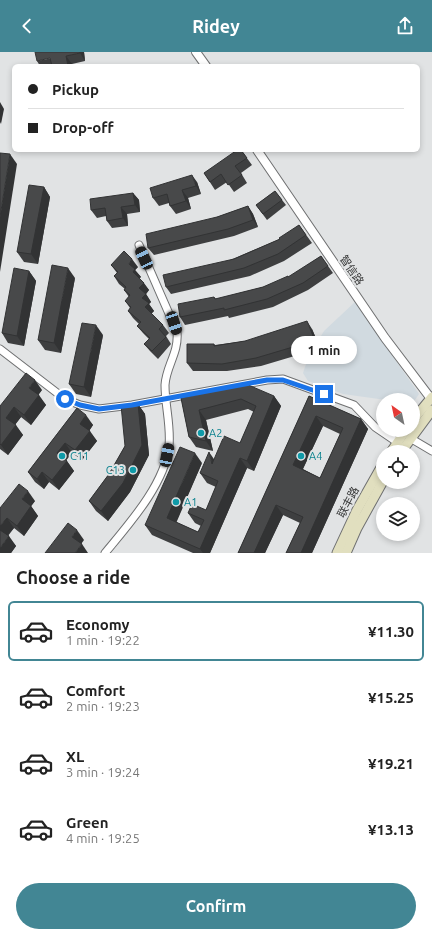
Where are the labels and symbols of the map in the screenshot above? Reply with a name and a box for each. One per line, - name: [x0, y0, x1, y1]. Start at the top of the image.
- car: [133, 245, 155, 271]
- street label: 智信路: [338, 253, 366, 287]
- car: [165, 310, 183, 336]
- callout: 1 min: [291, 336, 357, 364]
- route end: [315, 385, 333, 403]
- route start: [56, 390, 74, 408]
- north arrow: [376, 393, 420, 437]
- place label: A2: [209, 427, 222, 439]
- marker: A2: [196, 428, 206, 438]
- car: [159, 442, 175, 468]
- place label: C11: [70, 450, 89, 462]
- place label: A4: [309, 450, 322, 462]
- marker: C11: [57, 451, 67, 461]
- marker: A4: [296, 451, 306, 461]
- place label: C13: [106, 464, 125, 476]
- marker: C13: [128, 465, 138, 475]
- street label: 联丰路: [335, 485, 361, 519]
- place label: A1: [184, 496, 197, 508]
- marker: A1: [171, 497, 181, 507]

